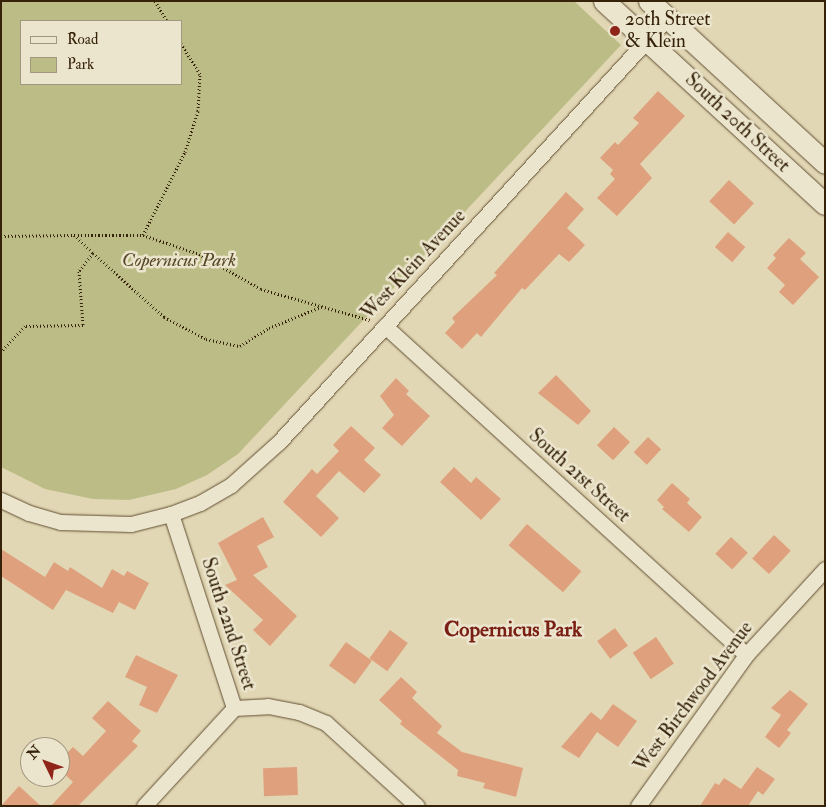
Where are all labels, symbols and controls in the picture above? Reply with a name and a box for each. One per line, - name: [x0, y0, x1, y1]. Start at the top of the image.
- place label: 20th Street & Klein: [625, 9, 710, 53]
- legend: [20, 20, 182, 85]
- marker: 20th Street & Klein: [609, 25, 621, 37]
- text: Road: [67, 30, 98, 49]
- text: Park: [67, 55, 94, 74]
- street label: South 20th Street: [680, 69, 794, 177]
- street label: West Klein Avenue: [357, 205, 471, 325]
- park label: Copernicus Park: [122, 250, 236, 272]
- street label: South 21st Street: [524, 425, 634, 527]
- street label: South 22nd Street: [196, 555, 260, 693]
- district label: Copernicus Park: [444, 617, 582, 643]
- street label: West Birchwood Avenue: [630, 617, 758, 777]
- north arrow: [20, 737, 70, 787]
- text: N: [24, 742, 45, 763]

